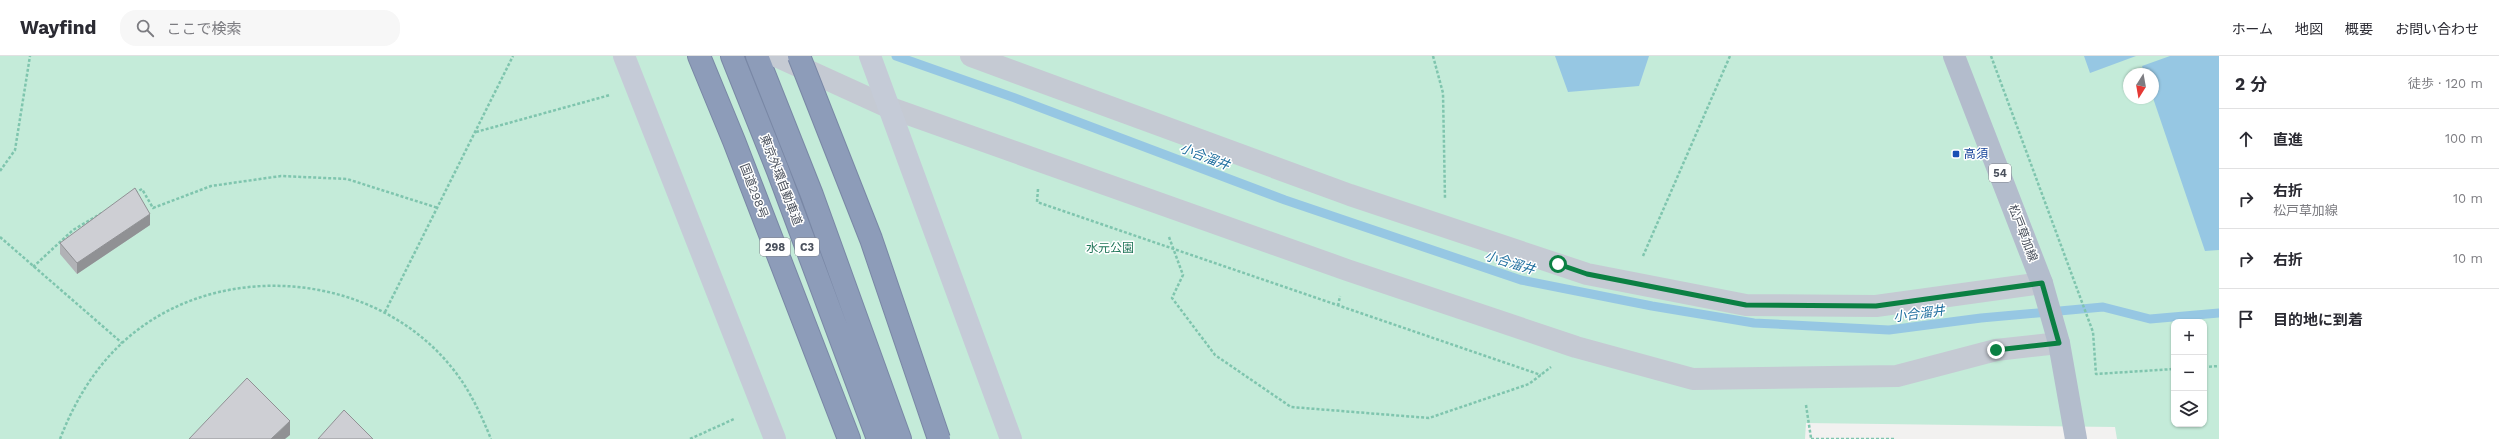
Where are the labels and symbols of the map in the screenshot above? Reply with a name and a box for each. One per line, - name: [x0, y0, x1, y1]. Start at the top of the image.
- north arrow: [2123, 68, 2159, 104]
- street label: 東京外環自動車道: [757, 133, 805, 227]
- water label: 小合溜井: [1178, 140, 1233, 173]
- place label: 高須: [1964, 147, 1988, 161]
- marker: 高須: [1951, 149, 1961, 159]
- street label: 国道298号: [737, 162, 771, 220]
- road number: 54: [1989, 164, 2011, 182]
- street label: 松戸草加線: [2006, 202, 2040, 264]
- road number: 298: [760, 238, 790, 256]
- road number: C3: [795, 238, 819, 256]
- park label: 水元公園: [1086, 241, 1134, 255]
- water label: 小合溜井: [1483, 248, 1538, 278]
- route start: [1549, 255, 1567, 273]
- water label: 小合溜井: [1892, 302, 1947, 325]
- route end: [1987, 341, 2005, 359]

